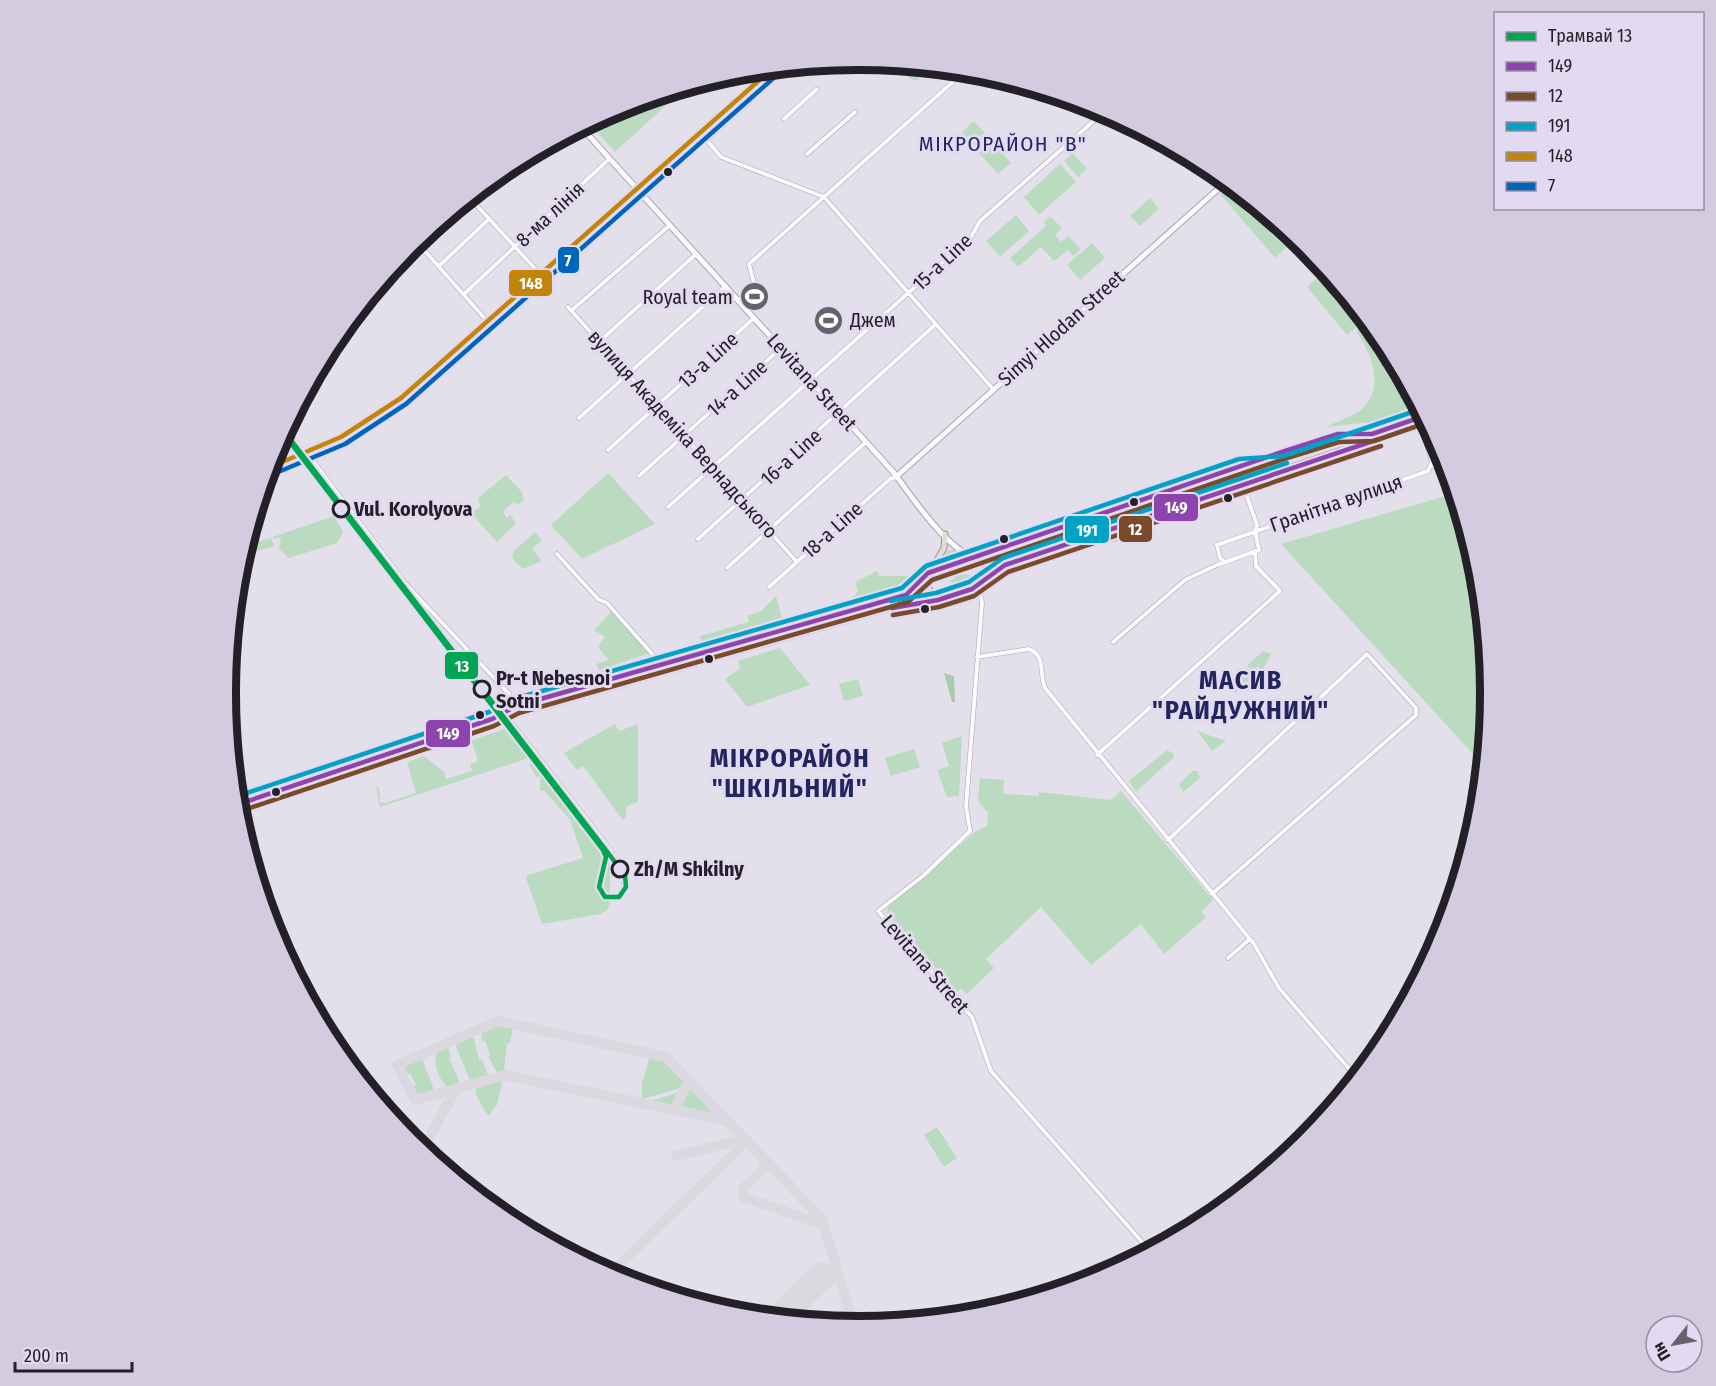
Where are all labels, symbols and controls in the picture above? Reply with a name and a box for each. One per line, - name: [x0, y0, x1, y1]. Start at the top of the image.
- legend: [1494, 12, 1704, 210]
- text: Трамвай 13: [1548, 25, 1632, 47]
- text: 149: [1548, 55, 1572, 77]
- text: 12: [1548, 85, 1563, 107]
- text: 191: [1548, 115, 1570, 137]
- district label: МІКРОРАЙОН "В": [919, 131, 1087, 157]
- text: 148: [1548, 145, 1573, 167]
- unlabelled marker: [662, 166, 674, 178]
- text: 7: [1548, 175, 1555, 197]
- street label: 8-ма лінія: [511, 176, 589, 252]
- street label: 15-a Line: [907, 228, 977, 296]
- line badge: 7: [557, 246, 580, 274]
- text: 7: [565, 251, 572, 270]
- street label: Simyi Hlodan Street: [993, 265, 1129, 391]
- line badge: 148: [508, 269, 553, 297]
- text: 148: [519, 274, 543, 293]
- sports icon: Royal team: [738, 281, 770, 313]
- place label: Royal team: [643, 285, 733, 309]
- sports icon: Джем: [813, 304, 845, 336]
- place label: Джем: [849, 308, 896, 332]
- street label: вулиця Академіка Вернадського: [583, 325, 783, 543]
- street label: 13-a Line: [673, 327, 743, 393]
- street label: Levitana Street: [762, 328, 862, 436]
- street label: 14-a Line: [702, 355, 772, 421]
- street label: 16-a Line: [756, 423, 826, 491]
- street label: Гранітна вулиця: [1267, 469, 1405, 537]
- unlabelled marker: [1222, 492, 1234, 504]
- line badge: 149: [1153, 493, 1199, 522]
- street label: 18-a Line: [797, 496, 867, 564]
- unlabelled marker: [1128, 496, 1140, 508]
- place label: Vul. Korolyova: [353, 497, 472, 521]
- text: 149: [1165, 498, 1187, 517]
- marker: Vul. Korolyova: [332, 500, 350, 518]
- line badge: 191: [1064, 515, 1110, 544]
- line badge: 12: [1118, 515, 1153, 543]
- text: 12: [1128, 520, 1143, 539]
- text: 191: [1076, 521, 1098, 540]
- unlabelled marker: [998, 533, 1010, 545]
- unlabelled marker: [919, 603, 931, 615]
- line badge: 13: [444, 651, 479, 680]
- unlabelled marker: [703, 653, 715, 665]
- text: 13: [455, 657, 470, 676]
- district label: МАСИВ "РАЙДУЖНИЙ": [1152, 665, 1330, 726]
- place label: Pr-t Nebesnoi Sotni: [496, 666, 610, 713]
- marker: Pr-t Nebesnoi Sotni: [473, 680, 491, 698]
- unlabelled marker: [474, 709, 486, 721]
- line badge: 149: [425, 719, 471, 748]
- text: 149: [437, 724, 459, 743]
- district label: МІКРОРАЙОН "ШКІЛЬНИЙ": [710, 743, 870, 804]
- unlabelled marker: [270, 786, 282, 798]
- place label: Zh/M Shkilny: [634, 857, 744, 881]
- marker: Zh/M Shkilny: [611, 860, 629, 878]
- street label: Levitana Street: [876, 910, 975, 1018]
- north arrow: [1644, 1314, 1704, 1374]
- scale bar: [15, 1335, 132, 1373]
- text: Пн: [1649, 1339, 1674, 1364]
- text: 200 m: [24, 1345, 69, 1367]

